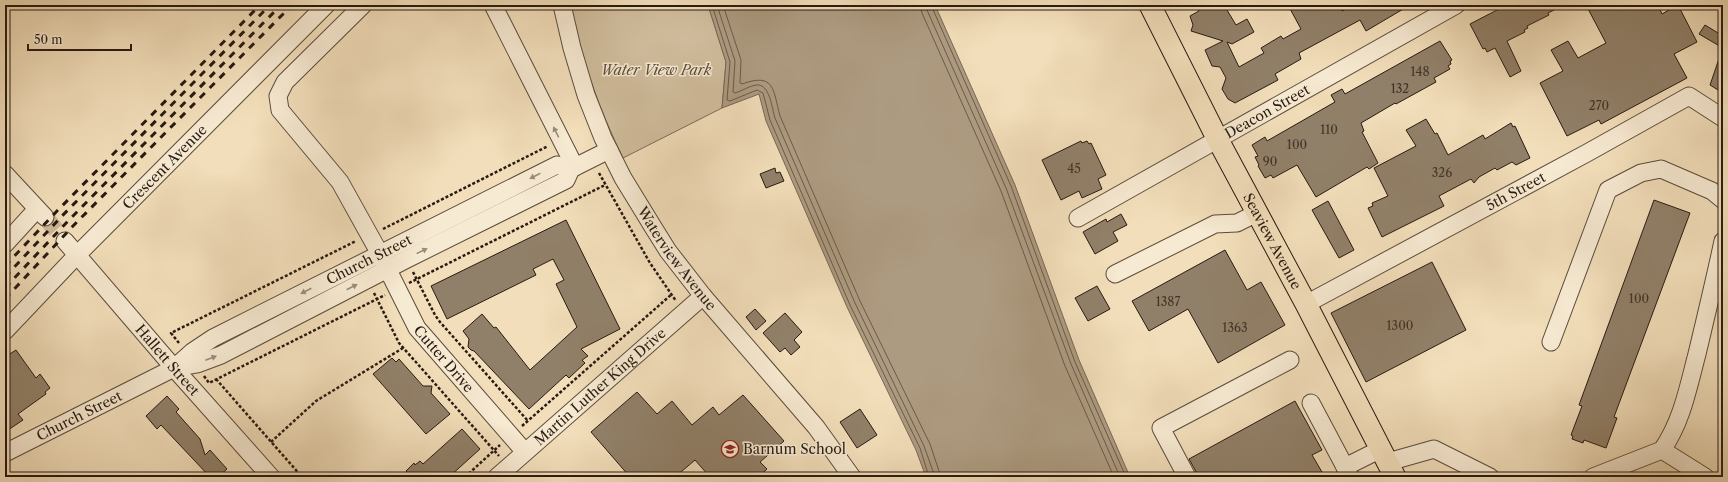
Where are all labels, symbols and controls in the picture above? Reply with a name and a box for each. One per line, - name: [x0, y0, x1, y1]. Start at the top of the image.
- scale bar: [28, 26, 131, 52]
- text: 50 m: [34, 32, 63, 47]
- park label: Water View Park: [601, 61, 712, 79]
- house number: 148: [1410, 64, 1430, 79]
- street label: Deacon Street: [1221, 80, 1313, 143]
- house number: 132: [1391, 81, 1409, 96]
- house number: 270: [1589, 98, 1609, 113]
- street label: Crescent Avenue: [119, 121, 211, 213]
- house number: 110: [1320, 122, 1338, 137]
- one-way arrow: [553, 127, 560, 138]
- house number: 100: [1287, 137, 1307, 152]
- house number: 90: [1263, 154, 1277, 169]
- house number: 45: [1067, 161, 1081, 176]
- house number: 326: [1432, 165, 1452, 180]
- street label: 5th Street: [1483, 168, 1548, 215]
- one-way arrow: [529, 173, 541, 180]
- street label: Seaview Avenue: [1239, 190, 1306, 293]
- street label: Waterview Avenue: [633, 202, 720, 314]
- street label: Church Street: [323, 231, 415, 289]
- one-way arrow: [416, 248, 428, 254]
- one-way arrow: [346, 283, 358, 290]
- one-way arrow: [300, 288, 312, 294]
- house number: 100: [1629, 291, 1649, 306]
- house number: 1387: [1156, 294, 1180, 309]
- house number: 1300: [1387, 318, 1413, 333]
- house number: 1363: [1222, 320, 1248, 335]
- street label: Hallett Street: [132, 321, 203, 399]
- street label: Cutter Drive: [410, 322, 478, 396]
- street label: Martin Luther King Drive: [530, 324, 670, 449]
- one-way arrow: [206, 355, 218, 361]
- street label: Church Street: [33, 387, 125, 445]
- school or university icon: Barnum School: [720, 439, 740, 459]
- place label: Barnum School: [743, 440, 846, 458]

